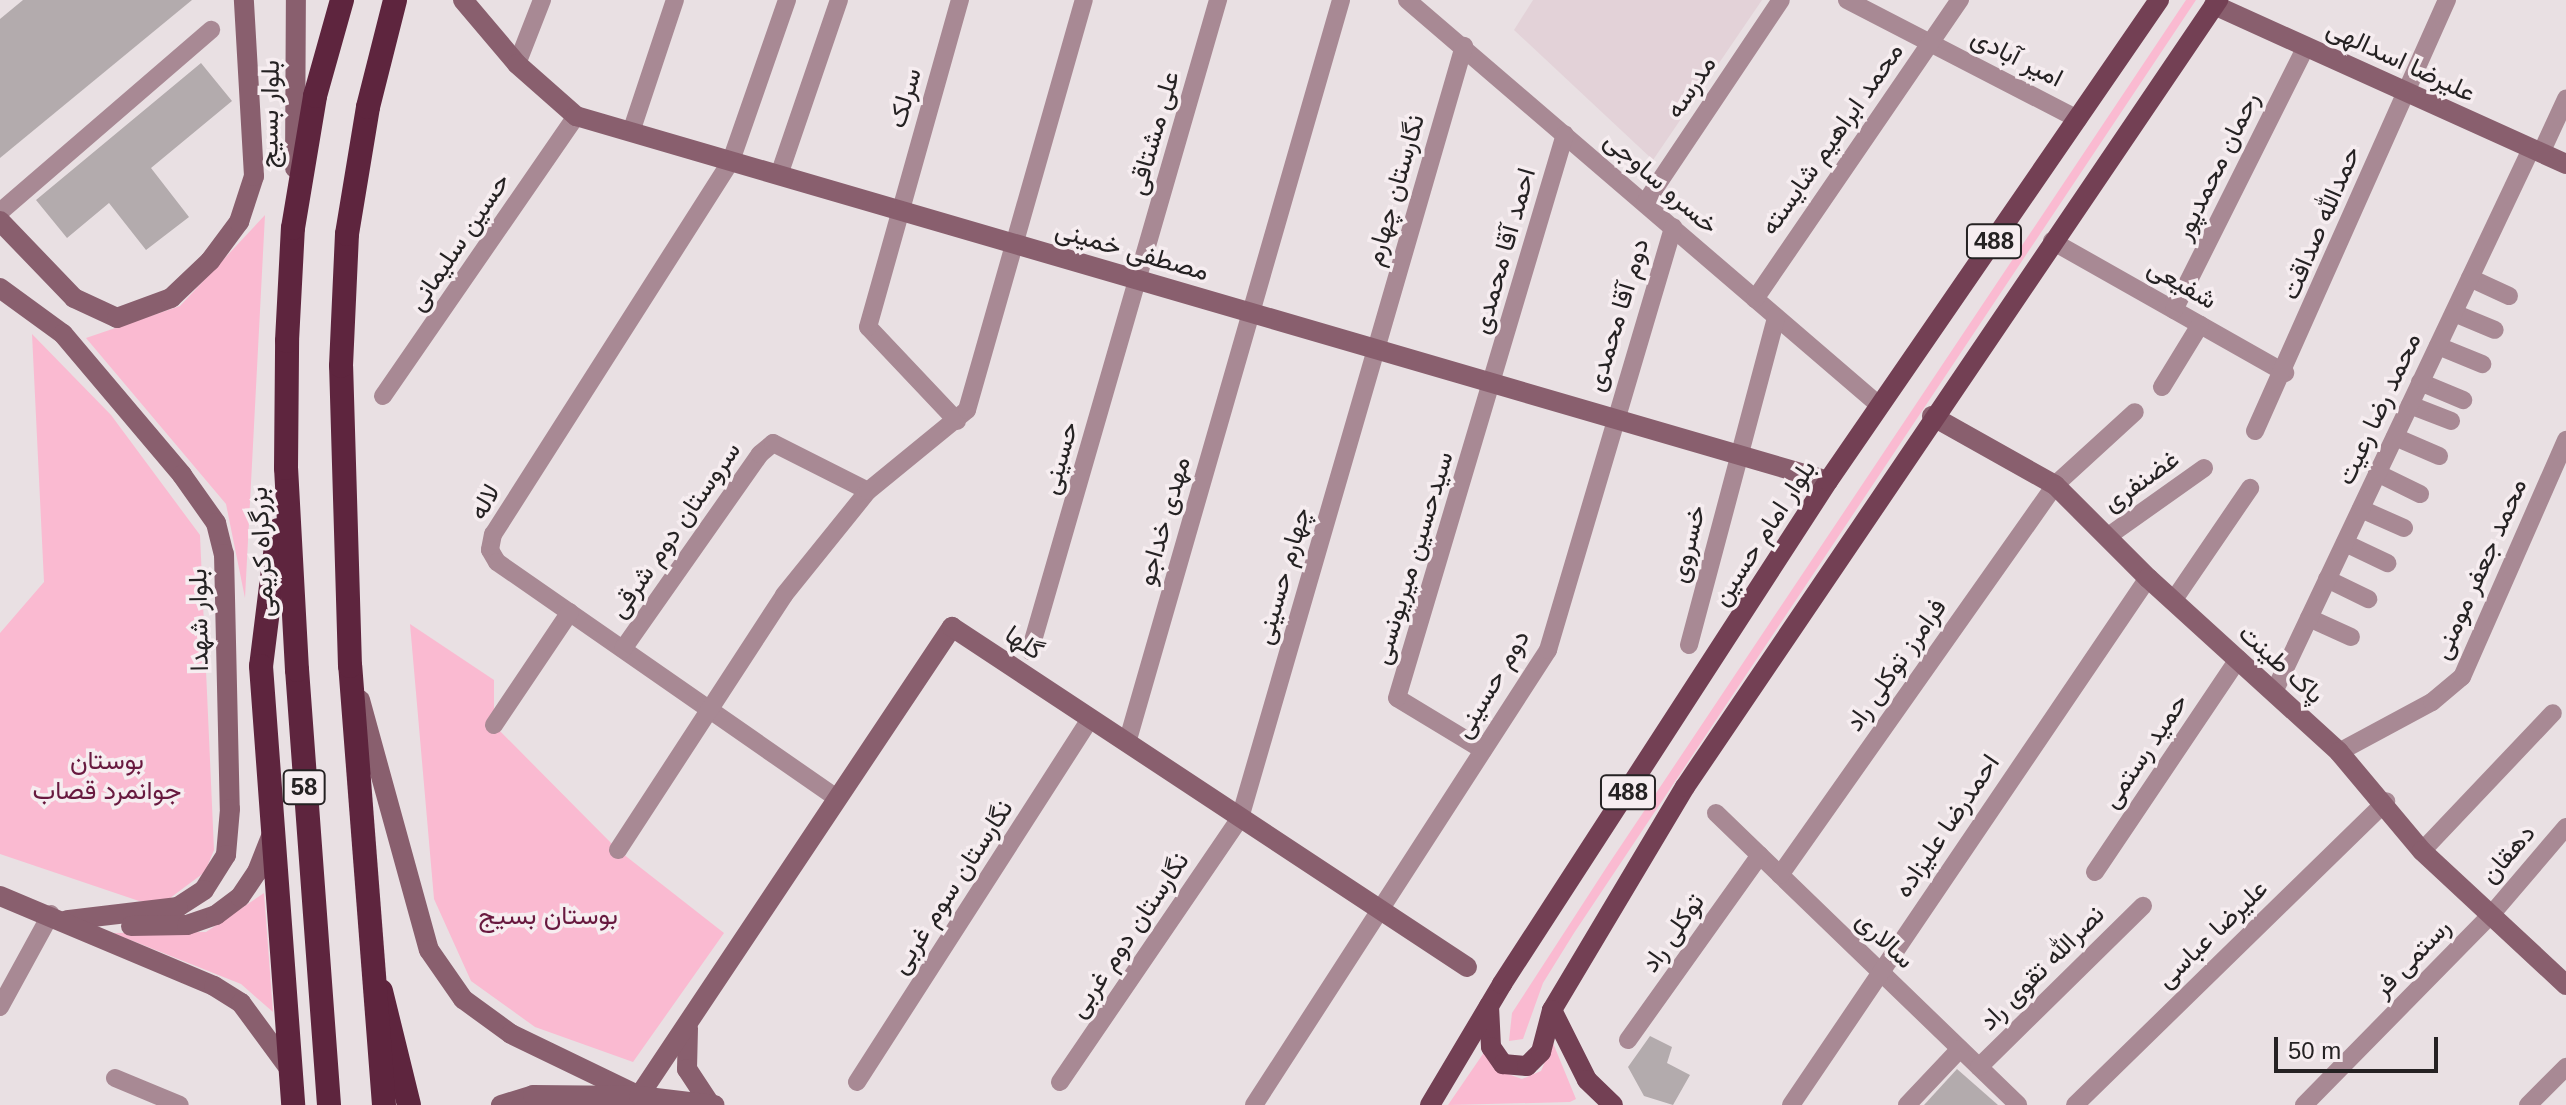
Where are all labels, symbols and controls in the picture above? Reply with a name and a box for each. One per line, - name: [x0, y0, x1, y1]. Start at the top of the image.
- street label: علیرضا اسدالهی: [2322, 13, 2480, 109]
- street label: امیر آبادی: [1966, 22, 2068, 94]
- street label: محمد ابراهیم شایسته: [1754, 37, 1910, 241]
- street label: مدرسه: [1659, 50, 1723, 124]
- street label: بلوار بسیج: [253, 60, 287, 168]
- street label: سرلک: [882, 65, 928, 131]
- street label: علی مشتاقی: [1121, 68, 1187, 198]
- street label: رحمان محمدپور: [2168, 87, 2266, 245]
- street label: نگارستان چهارم: [1359, 111, 1431, 269]
- street label: خسرو ساوجی: [1598, 125, 1724, 241]
- street label: حمدالله صداقت: [2275, 142, 2367, 304]
- street label: احمد آقا محمدی: [1465, 165, 1543, 337]
- street label: حسین سلیمانی: [401, 167, 517, 317]
- street label: مصطفی خمینی: [1052, 214, 1212, 288]
- road number: 488: [1964, 221, 2024, 261]
- street label: دوم آقا محمدی: [1580, 235, 1656, 395]
- street label: شفیعی: [2142, 252, 2222, 316]
- street label: محمد رضا رعیت: [2330, 328, 2428, 490]
- street label: حسینی: [1035, 418, 1085, 498]
- street label: سروستان دوم شرقی: [603, 436, 747, 624]
- street label: غضنفری: [2097, 444, 2185, 518]
- street label: سیدحسین میریونسی: [1366, 448, 1460, 668]
- street label: مهدی خداجو: [1131, 453, 1197, 589]
- street label: بلوار امام حسین: [1705, 454, 1823, 612]
- street label: محمد جعفر مومنی: [2426, 474, 2534, 664]
- street label: لاله: [463, 479, 507, 525]
- street label: بزرگراه کریمی: [243, 486, 281, 618]
- street label: خسروی: [1663, 502, 1713, 586]
- street label: چهارم حسینی: [1249, 504, 1317, 648]
- street label: بلوار شهدا: [183, 568, 215, 672]
- street label: فرامرز توکلی راد: [1839, 593, 1953, 737]
- street label: پاک طینت: [2232, 618, 2330, 710]
- street label: گلها: [999, 619, 1049, 667]
- street label: دوم حسینی: [1447, 624, 1537, 744]
- street label: حمید رستمی: [2095, 688, 2195, 814]
- park label: بوستان جوانمرد قصاب: [33, 745, 181, 806]
- street label: احمدرضا علیزاده: [1888, 749, 2006, 903]
- road number: 58: [282, 767, 326, 807]
- road number: 488: [1598, 772, 1658, 812]
- street label: نگارستان سوم غربی: [884, 794, 1020, 980]
- street label: دهقان: [2474, 818, 2542, 890]
- street label: نگارستان دوم غربی: [1062, 846, 1196, 1024]
- street label: علیرضا عباسی: [2150, 873, 2274, 995]
- street label: توکلی راد: [1635, 888, 1711, 978]
- street label: نصرالله تقوی راد: [1973, 899, 2111, 1037]
- park label: بوستان بسیج: [478, 900, 618, 932]
- street label: سالاری: [1849, 905, 1921, 975]
- street label: رستمی فر: [2367, 912, 2457, 1004]
- scale bar: [2278, 1021, 2442, 1071]
- text: 50 m: [2288, 1037, 2341, 1064]

